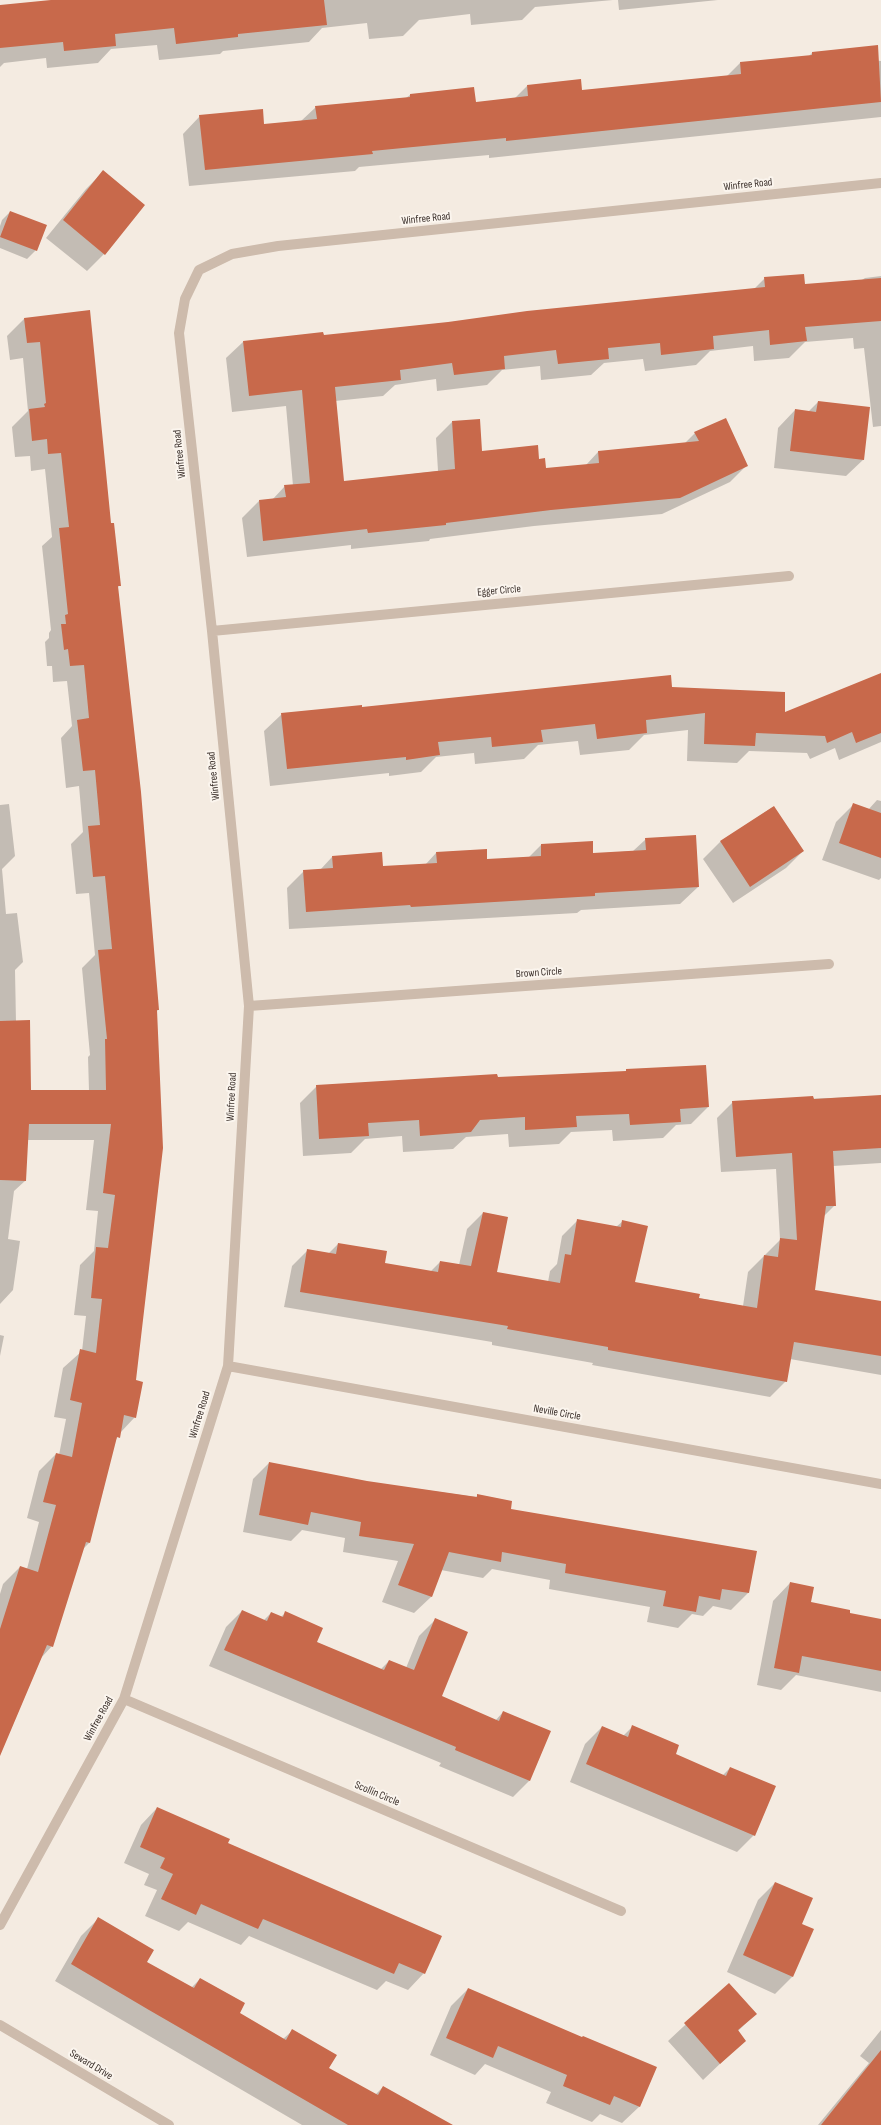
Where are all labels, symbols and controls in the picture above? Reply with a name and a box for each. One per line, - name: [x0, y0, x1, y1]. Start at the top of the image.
- street label: Winfree Road: [723, 176, 773, 194]
- street label: Winfree Road: [401, 210, 451, 228]
- street label: Winfree Road: [171, 429, 189, 479]
- street label: Egger Circle: [477, 583, 521, 599]
- street label: Winfree Road: [205, 751, 223, 801]
- street label: Brown Circle: [515, 965, 563, 981]
- street label: Winfree Road: [224, 1072, 240, 1122]
- street label: Winfree Road: [187, 1390, 213, 1440]
- street label: Neville Circle: [532, 1402, 582, 1424]
- street label: Winfree Road: [81, 1694, 117, 1744]
- street label: Scollin Circle: [352, 1779, 402, 1809]
- street label: Seward Drive: [67, 2047, 115, 2083]

